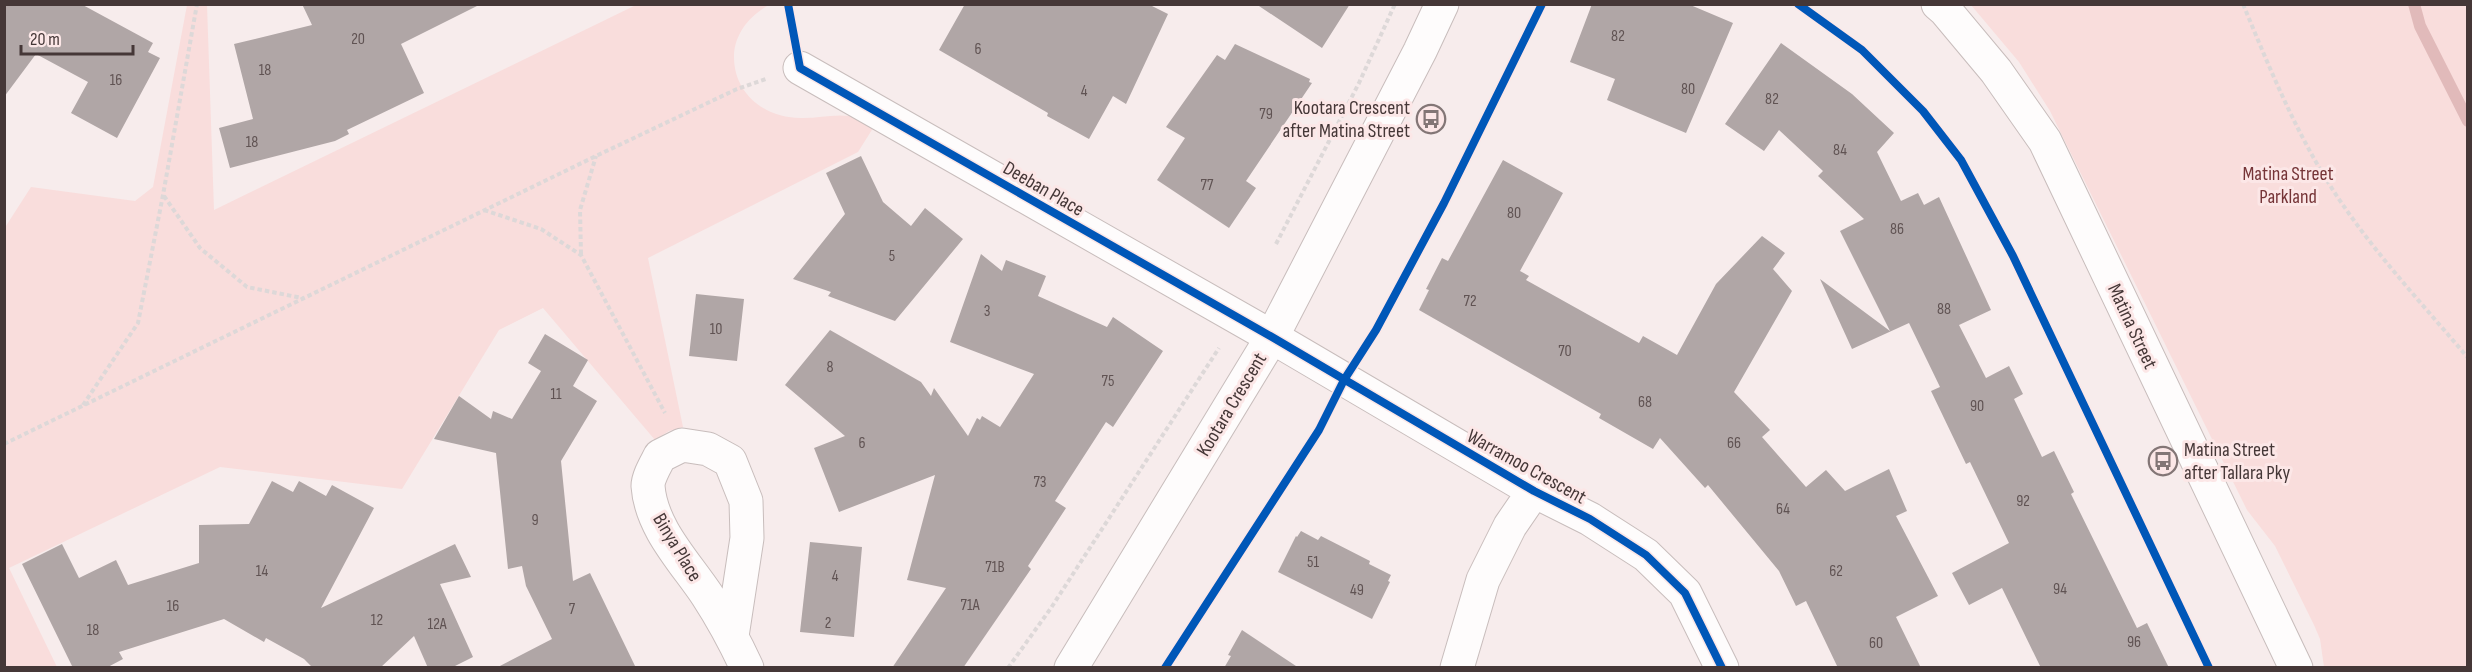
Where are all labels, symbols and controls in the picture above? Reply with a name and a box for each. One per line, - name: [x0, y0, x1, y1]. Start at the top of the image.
- scale bar: [21, 18, 134, 56]
- house number: 82: [1611, 27, 1625, 46]
- text: 20 m: [30, 29, 60, 50]
- house number: 20: [351, 30, 365, 49]
- house number: 6: [974, 40, 982, 59]
- house number: 18: [259, 61, 271, 80]
- house number: 16: [110, 71, 122, 90]
- house number: 80: [1681, 80, 1695, 99]
- house number: 4: [1081, 82, 1088, 101]
- house number: 82: [1765, 90, 1779, 109]
- place label: Kootara Crescent after Matina Street: [1283, 96, 1410, 143]
- bus stop icon: Kootara Crescent after Matina Street: [1415, 103, 1447, 135]
- house number: 79: [1259, 105, 1273, 124]
- house number: 18: [246, 133, 258, 152]
- house number: 84: [1833, 141, 1847, 160]
- street label: Deeban Place: [999, 156, 1088, 222]
- park label: Matina Street Parkland: [2242, 162, 2334, 209]
- house number: 77: [1201, 176, 1214, 195]
- house number: 80: [1507, 204, 1521, 223]
- house number: 86: [1890, 220, 1904, 239]
- house number: 5: [889, 247, 895, 266]
- street label: Matina Street: [2102, 280, 2162, 373]
- house number: 72: [1464, 292, 1476, 311]
- house number: 88: [1937, 300, 1951, 319]
- house number: 3: [984, 302, 990, 321]
- house number: 10: [710, 320, 722, 339]
- house number: 70: [1558, 342, 1572, 361]
- street label: Kootara Crescent: [1192, 348, 1272, 461]
- house number: 8: [826, 358, 834, 377]
- house number: 75: [1102, 372, 1114, 391]
- house number: 11: [550, 385, 562, 404]
- house number: 68: [1638, 393, 1652, 412]
- house number: 90: [1970, 397, 1984, 416]
- street label: Warramoo Crescent: [1463, 424, 1590, 510]
- house number: 6: [858, 434, 866, 453]
- house number: 66: [1727, 434, 1741, 453]
- place label: Matina Street after Tallara Pky: [2184, 438, 2290, 485]
- bus stop icon: Matina Street after Tallara Pky: [2147, 445, 2179, 477]
- house number: 73: [1033, 473, 1047, 492]
- house number: 92: [2016, 492, 2030, 511]
- house number: 64: [1776, 500, 1790, 519]
- street label: Binya Place: [647, 509, 707, 586]
- house number: 9: [531, 511, 539, 530]
- house number: 51: [1307, 553, 1319, 572]
- house number: 71B: [985, 558, 1005, 577]
- house number: 14: [256, 562, 268, 581]
- house number: 62: [1829, 562, 1843, 581]
- house number: 4: [832, 567, 839, 586]
- house number: 94: [2053, 580, 2067, 599]
- house number: 49: [1350, 581, 1364, 600]
- house number: 71A: [960, 596, 980, 615]
- house number: 16: [167, 597, 179, 616]
- house number: 7: [569, 600, 576, 619]
- house number: 12: [371, 611, 383, 630]
- house number: 2: [825, 614, 831, 633]
- house number: 12A: [427, 615, 447, 634]
- house number: 18: [87, 621, 99, 640]
- house number: 96: [2127, 633, 2141, 652]
- house number: 60: [1869, 634, 1883, 653]

